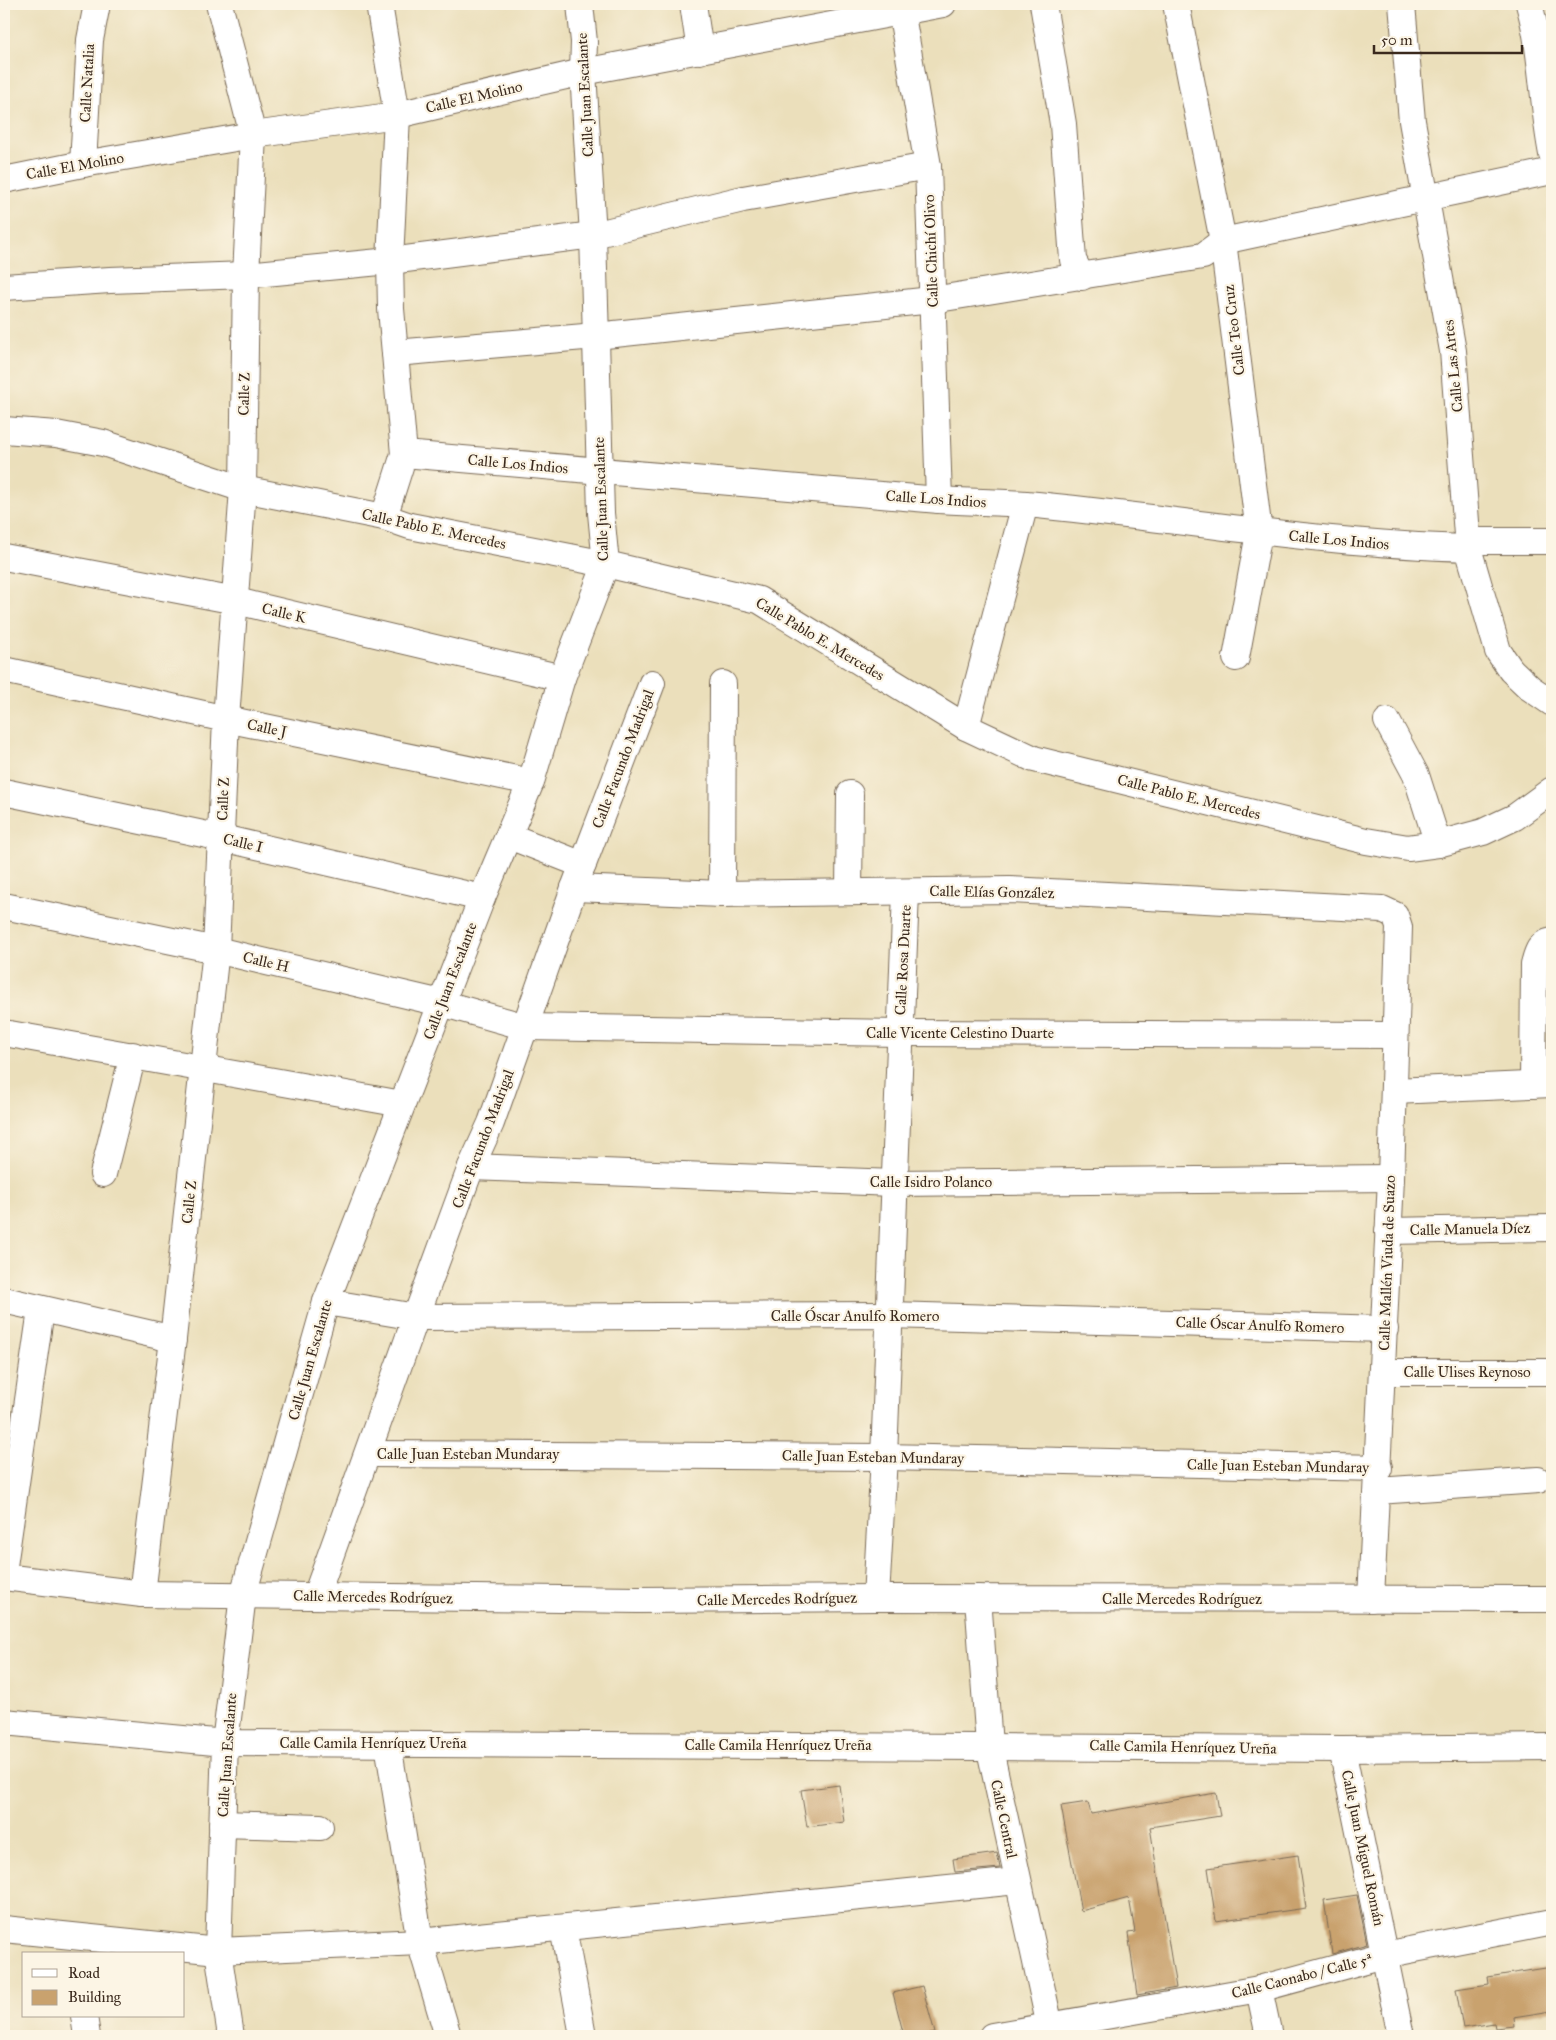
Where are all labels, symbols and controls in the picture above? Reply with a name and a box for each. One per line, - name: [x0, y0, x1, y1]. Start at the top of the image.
- scale bar: [1374, 22, 1521, 54]
- text: 50 m: [1381, 31, 1413, 49]
- street label: Calle Juan Escalante: [573, 32, 598, 158]
- street label: Calle Natalia: [76, 42, 98, 123]
- street label: Calle El Molino: [424, 77, 525, 117]
- street label: Calle El Molino: [25, 148, 126, 183]
- street label: Calle Chichí Olivo: [920, 194, 942, 308]
- street label: Calle Teo Cruz: [1220, 284, 1248, 376]
- street label: Calle Las Artes: [1439, 319, 1467, 413]
- street label: Calle Z: [235, 372, 253, 416]
- street label: Calle Juan Escalante: [590, 436, 613, 561]
- street label: Calle Los Indios: [467, 451, 569, 477]
- street label: Calle Los Indios: [885, 487, 987, 511]
- street label: Calle Pablo E. Mercedes: [360, 505, 508, 553]
- street label: Calle Los Indios: [1288, 527, 1390, 553]
- street label: Calle Pablo E. Mercedes: [752, 593, 888, 685]
- street label: Calle K: [260, 599, 308, 627]
- street label: Calle Facundo Madrigal: [588, 686, 658, 831]
- street label: Calle J: [245, 715, 289, 742]
- street label: Calle Pablo E. Mercedes: [1116, 770, 1262, 824]
- street label: Calle Z: [213, 777, 233, 821]
- street label: Calle I: [221, 830, 265, 856]
- street label: Calle Elías González: [929, 882, 1055, 902]
- street label: Calle Rosa Duarte: [891, 904, 915, 1016]
- street label: Calle Juan Escalante: [419, 920, 482, 1043]
- street label: Calle H: [241, 948, 291, 976]
- street label: Calle Vicente Celestino Duarte: [866, 1024, 1054, 1042]
- street label: Calle Facundo Madrigal: [448, 1066, 518, 1211]
- street label: Calle Isidro Polanco: [870, 1173, 992, 1191]
- street label: Calle Mallén Viuda de Suazo: [1375, 1175, 1399, 1351]
- street label: Calle Z: [178, 1179, 200, 1225]
- street label: Calle Manuela Díez: [1409, 1219, 1531, 1239]
- street label: Calle Juan Escalante: [284, 1298, 337, 1423]
- street label: Calle Óscar Anulfo Romero: [771, 1306, 940, 1325]
- street label: Calle Óscar Anulfo Romero: [1175, 1312, 1345, 1337]
- street label: Calle Ulises Reynoso: [1403, 1363, 1531, 1381]
- street label: Calle Juan Esteban Mundaray: [377, 1445, 560, 1464]
- street label: Calle Juan Esteban Mundaray: [782, 1446, 965, 1469]
- street label: Calle Juan Esteban Mundaray: [1187, 1455, 1370, 1478]
- street label: Calle Mercedes Rodríguez: [293, 1587, 453, 1607]
- street label: Calle Mercedes Rodríguez: [697, 1589, 857, 1609]
- street label: Calle Mercedes Rodríguez: [1102, 1590, 1262, 1608]
- street label: Calle Juan Escalante: [214, 1692, 241, 1818]
- street label: Calle Camila Henríquez Ureña: [279, 1734, 467, 1753]
- street label: Calle Camila Henríquez Ureña: [684, 1736, 872, 1755]
- street label: Calle Camila Henríquez Ureña: [1089, 1736, 1277, 1759]
- street label: Calle Juan Miguel Román: [1337, 1768, 1388, 1928]
- street label: Calle Central: [987, 1778, 1021, 1861]
- street label: Calle Caonabo / Calle 5ª: [1230, 1950, 1374, 2002]
- legend: [22, 1952, 185, 2018]
- text: Road: [68, 1964, 100, 1982]
- text: Building: [68, 1988, 122, 2006]

